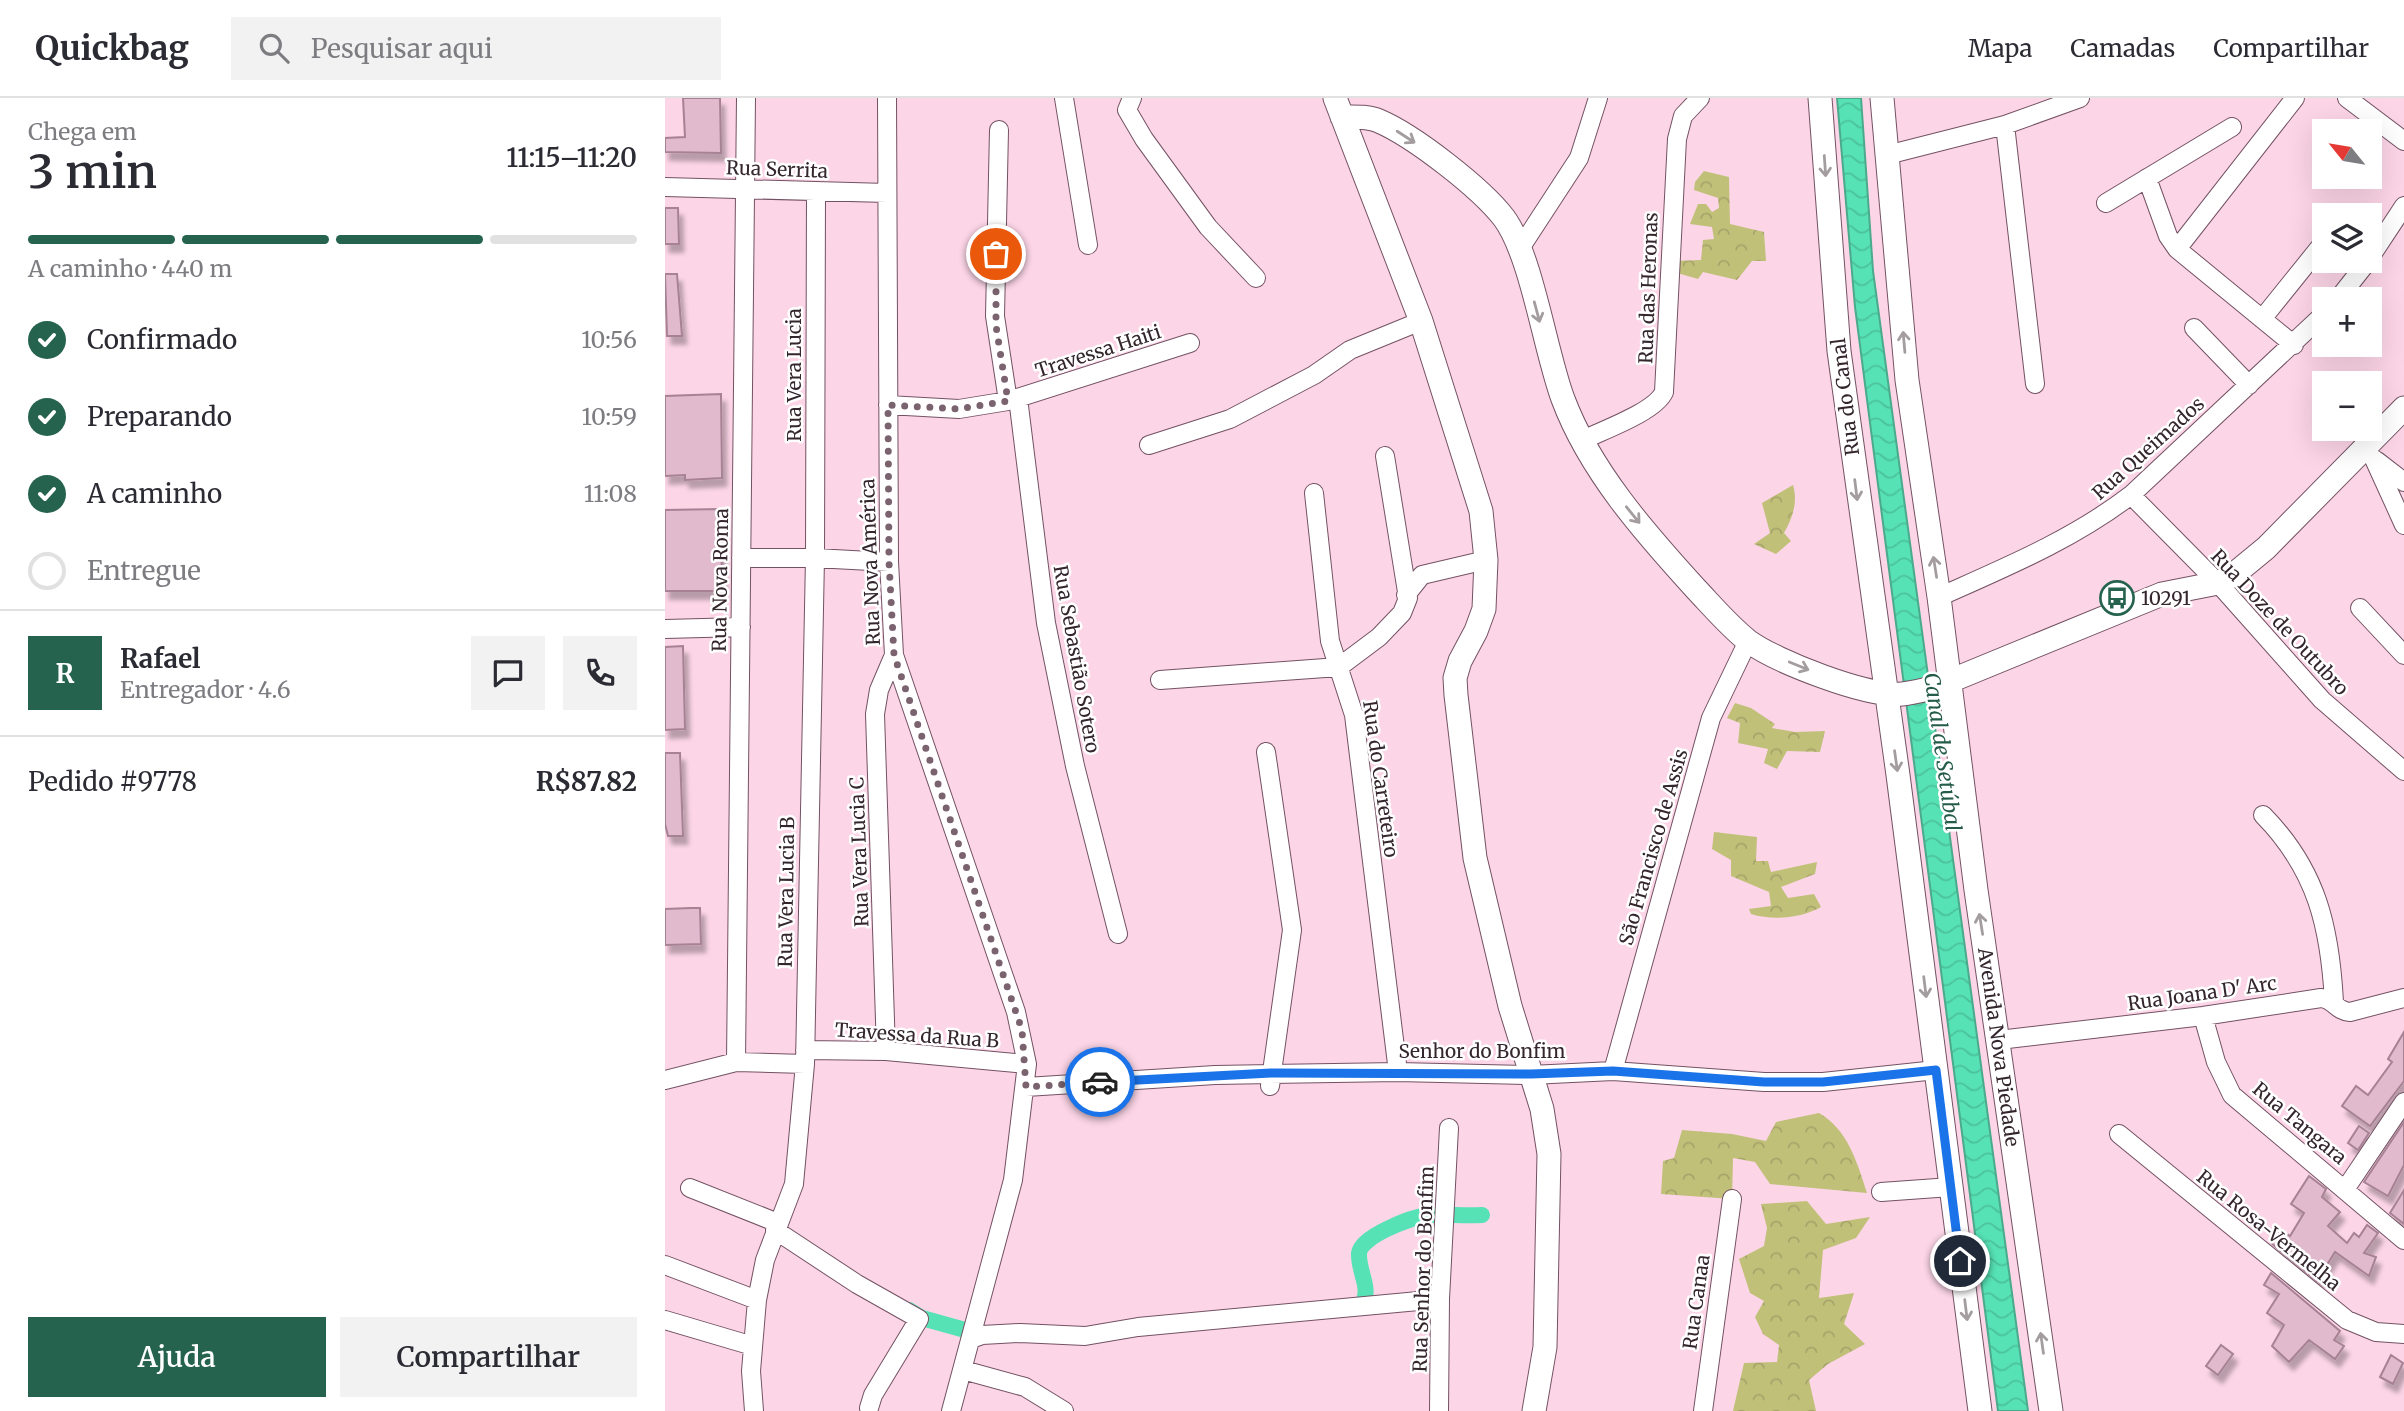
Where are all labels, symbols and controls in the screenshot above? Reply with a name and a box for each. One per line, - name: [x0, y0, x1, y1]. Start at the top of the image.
- search box: [231, 17, 721, 80]
- text: Quickbag: [35, 28, 189, 69]
- icon: search: [255, 29, 293, 67]
- text: Pesquisar aqui: [311, 32, 493, 65]
- text: Mapa: [1968, 33, 2032, 64]
- text: Camadas: [2070, 33, 2175, 64]
- text: Compartilhar: [2213, 33, 2369, 64]
- text: Chega em: [28, 117, 137, 146]
- north arrow: [2312, 119, 2382, 189]
- map controls: [2312, 119, 2382, 441]
- one-way arrow: [1395, 130, 1415, 144]
- text: 11:15–11:20: [506, 141, 637, 174]
- text: 3 min: [28, 143, 157, 201]
- one-way arrow: [1819, 154, 1832, 177]
- street label: Rua Serrita: [726, 155, 828, 183]
- button: layers: [2312, 203, 2382, 273]
- street label: Rua das Heronas: [1633, 212, 1663, 364]
- pin: [966, 224, 1026, 284]
- icon: bag: [977, 235, 1015, 273]
- text: A caminho · 440 m: [28, 254, 232, 283]
- button: +: [2312, 287, 2382, 357]
- one-way arrow: [1531, 300, 1544, 323]
- street label: Rua Vera Lucia: [782, 308, 806, 442]
- street label: Travessa Haiti: [1032, 319, 1164, 383]
- icon: check: [28, 321, 66, 359]
- text: Confirmado: [87, 323, 237, 356]
- text: 10:56: [581, 325, 637, 354]
- one-way arrow: [1897, 331, 1910, 353]
- street label: Rua do Canal: [1826, 337, 1864, 457]
- button: −: [2312, 371, 2382, 441]
- street label: Rua Queimados: [2087, 391, 2209, 505]
- icon: check: [28, 398, 66, 436]
- text: Preparando: [87, 400, 232, 433]
- text: 10:59: [582, 402, 637, 431]
- icon: check: [28, 475, 66, 513]
- text: A caminho: [87, 477, 222, 510]
- street label: Rua Nova América: [855, 478, 885, 646]
- one-way arrow: [1850, 478, 1863, 501]
- text: 11:08: [584, 479, 637, 508]
- one-way arrow: [1626, 506, 1641, 524]
- street label: Rua Nova Roma: [707, 508, 733, 652]
- street label: Rua Doze de Outubro: [2206, 544, 2354, 700]
- text: Entregue: [87, 554, 201, 587]
- one-way arrow: [1928, 556, 1941, 579]
- street label: Rua Sebastião Sotero: [1049, 563, 1105, 755]
- bus stop icon: 10291: [2098, 579, 2136, 617]
- place label: 10291: [2141, 586, 2191, 610]
- button: chat: [471, 636, 545, 710]
- button: phone: [563, 636, 637, 710]
- text: Rafael: [120, 642, 201, 675]
- text: R: [56, 657, 74, 690]
- one-way arrow: [1787, 661, 1809, 674]
- water label: Canal de Setúbal: [1918, 671, 1967, 833]
- text: Entregador · 4.6: [120, 675, 291, 704]
- street label: Rua do Carreteiro: [1358, 699, 1404, 859]
- street label: São Francisco de Assis: [1613, 746, 1693, 948]
- one-way arrow: [1890, 749, 1903, 772]
- text: Pedido #9778: [28, 765, 197, 798]
- text: R$87.82: [536, 765, 637, 798]
- street label: Rua Vera Lucia C: [844, 776, 874, 928]
- street label: Rua Vera Lucia B: [773, 816, 799, 967]
- one-way arrow: [1974, 913, 1987, 936]
- street label: Avenida Nova Piedade: [1973, 945, 2025, 1148]
- street label: Rua Joana D' Arc: [2126, 971, 2278, 1015]
- one-way arrow: [1919, 975, 1932, 997]
- street label: Travessa da Rua B: [834, 1017, 1000, 1053]
- street label: Senhor do Bonfim: [1399, 1039, 1566, 1063]
- courier: [1065, 1047, 1135, 1117]
- icon: car: [1081, 1063, 1119, 1101]
- street label: Rua Tangara: [2248, 1077, 2352, 1169]
- street label: Rua Rosa-Vermelha: [2192, 1164, 2346, 1296]
- street label: Rua Senhor do Bonfim: [1407, 1165, 1439, 1373]
- pin: [1930, 1231, 1990, 1291]
- icon: home: [1941, 1242, 1979, 1280]
- street label: Rua Canaa: [1677, 1253, 1715, 1351]
- one-way arrow: [1960, 1298, 1973, 1320]
- button: Ajuda: [28, 1317, 326, 1397]
- button: Compartilhar: [340, 1317, 637, 1397]
- one-way arrow: [2035, 1333, 2048, 1355]

